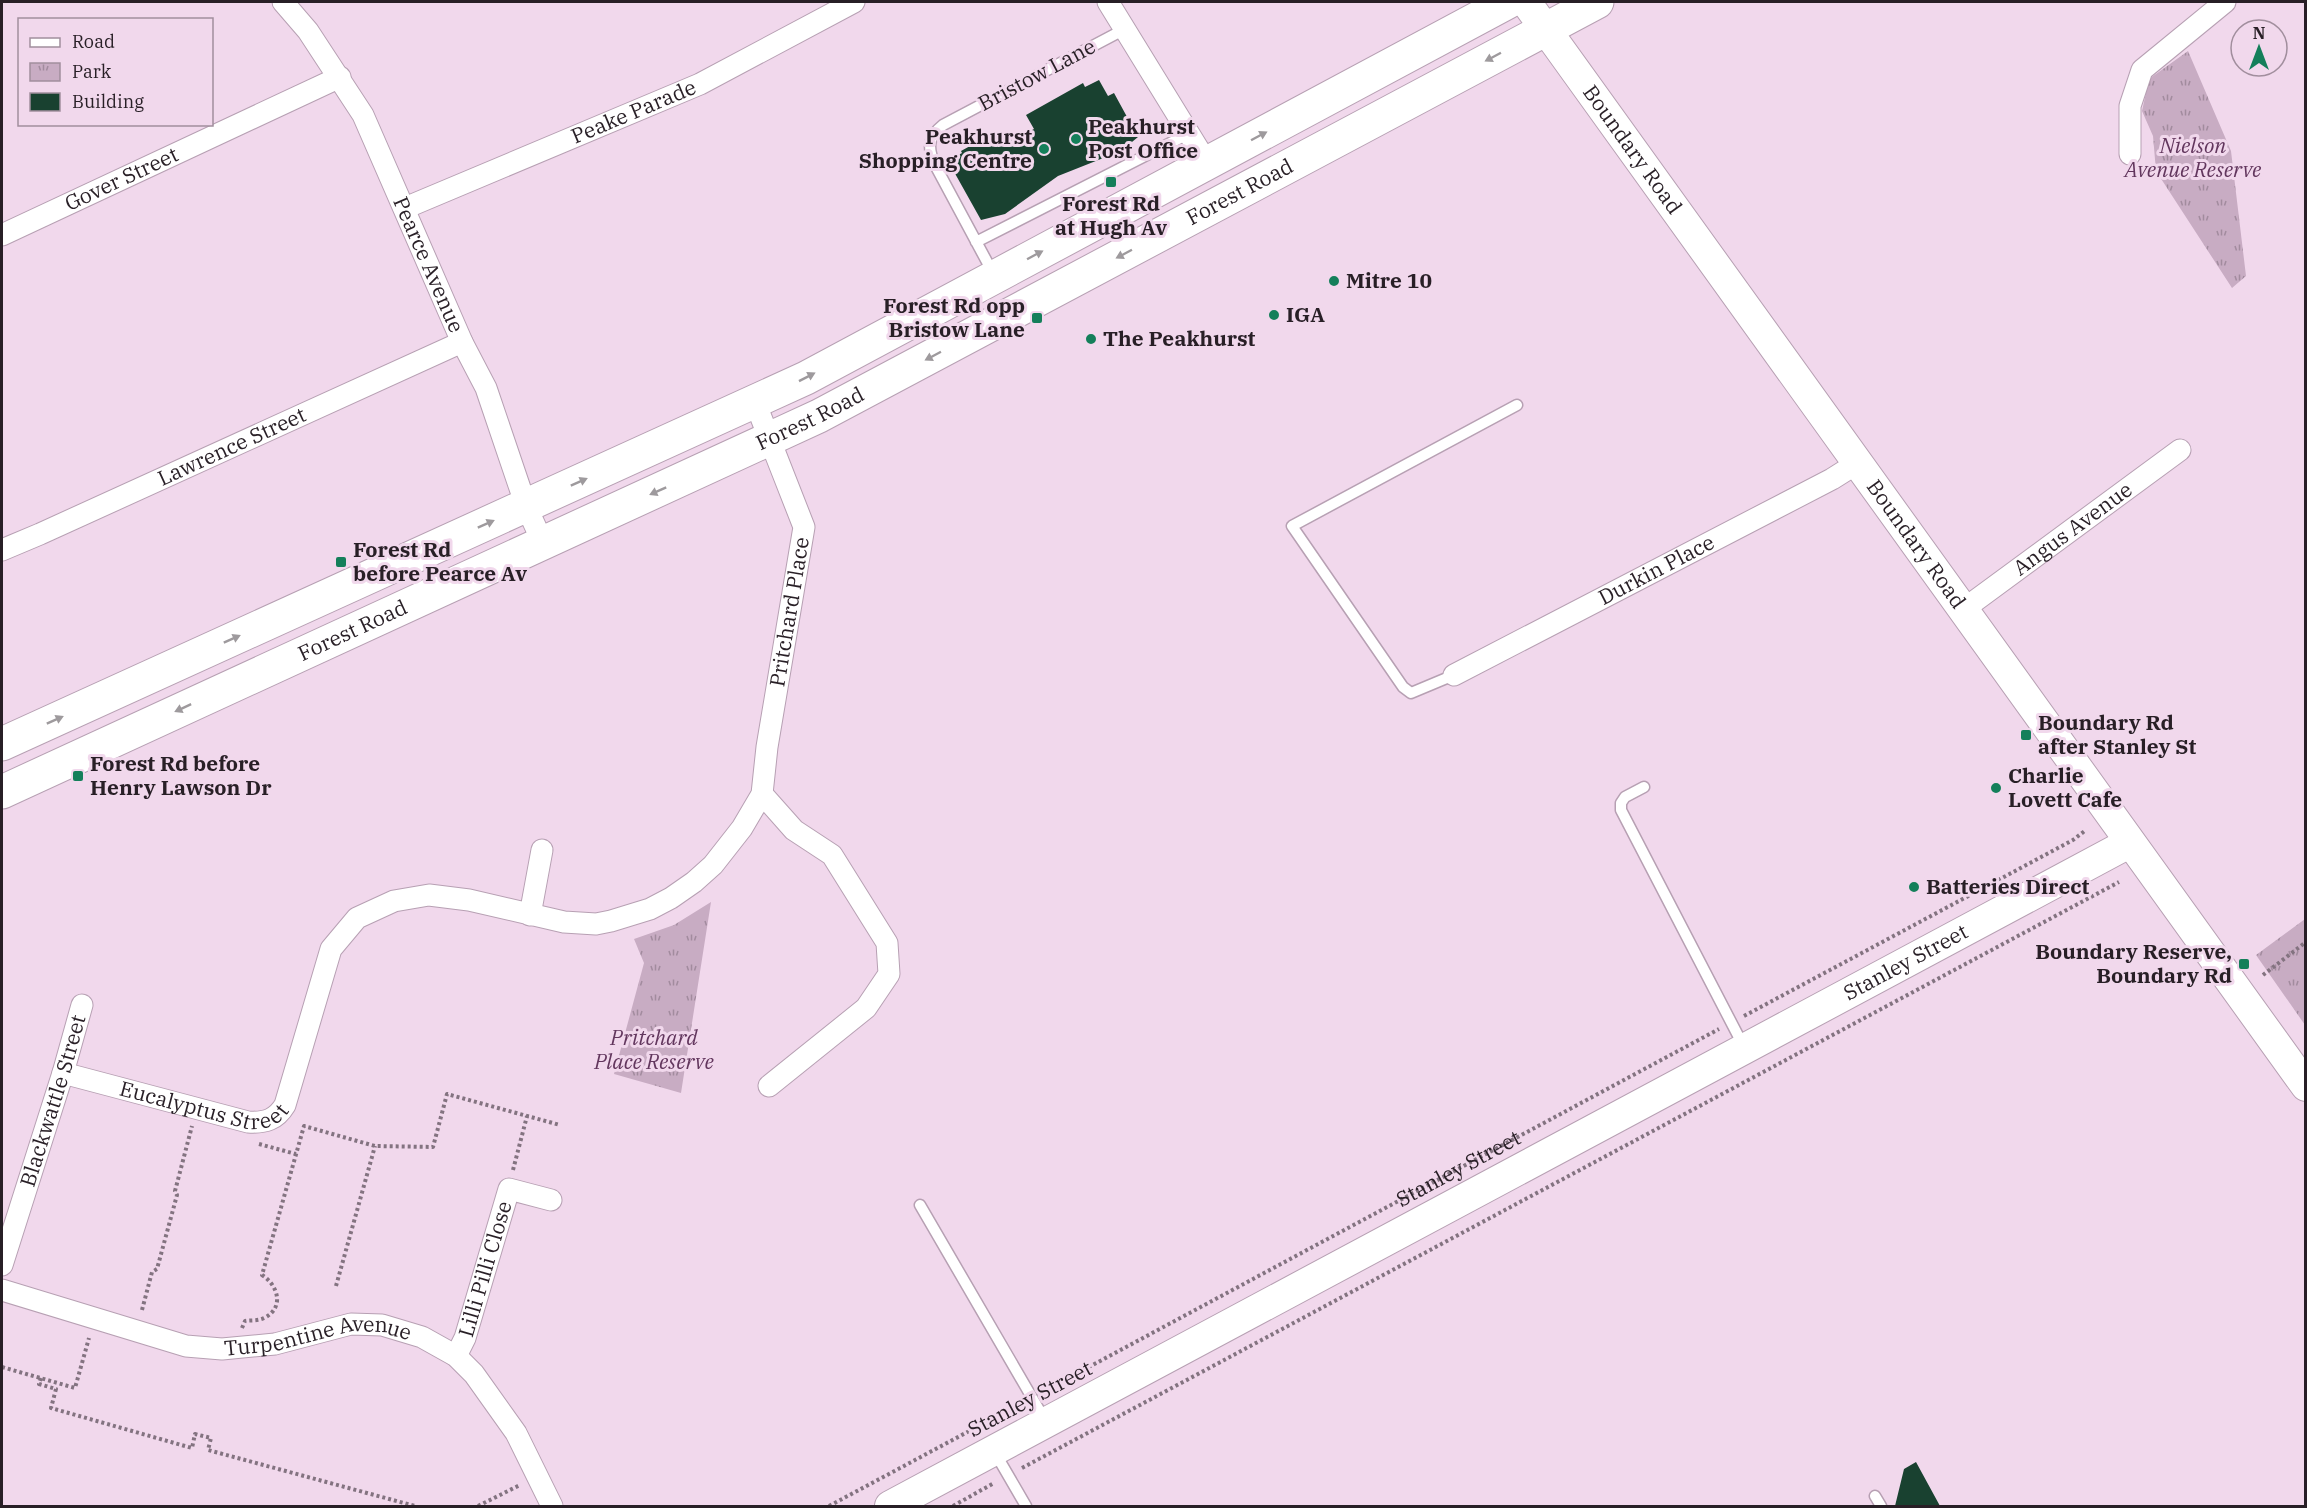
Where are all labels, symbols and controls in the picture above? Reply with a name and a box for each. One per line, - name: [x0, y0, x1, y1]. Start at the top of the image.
- legend: [18, 18, 213, 126]
- north arrow: [2229, 18, 2289, 78]
- text: N: [2253, 23, 2265, 43]
- text: Road: [72, 30, 115, 53]
- street label: Bristow Lane: [973, 31, 1100, 117]
- one-way arrow: [1484, 52, 1501, 62]
- text: Park: [72, 60, 112, 83]
- street label: Peake Parade: [567, 72, 700, 150]
- street label: Boundary Road: [1577, 79, 1689, 220]
- text: Building: [72, 90, 144, 113]
- place label: Peakhurst Post Office: [1088, 112, 1198, 164]
- place label: Peakhurst Shopping Centre: [859, 122, 1032, 174]
- one-way arrow: [1250, 131, 1267, 141]
- park label: Nielson Avenue Reserve: [2123, 131, 2262, 183]
- marker: Peakhurst Post Office: [1069, 132, 1083, 146]
- street label: Gover Street: [60, 140, 182, 217]
- marker: Peakhurst Shopping Centre: [1037, 142, 1051, 156]
- street label: Forest Road: [1181, 151, 1298, 231]
- marker: Forest Rd at Hugh Av: [1104, 175, 1118, 189]
- place label: Forest Rd at Hugh Av: [1055, 189, 1167, 241]
- street label: Pearce Avenue: [387, 192, 471, 337]
- one-way arrow: [1115, 249, 1132, 259]
- one-way arrow: [1026, 250, 1043, 260]
- place label: Mitre 10: [1346, 266, 1432, 294]
- marker: Mitre 10: [1327, 274, 1341, 288]
- place label: Forest Rd opp Bristow Lane: [883, 291, 1025, 343]
- place label: IGA: [1286, 300, 1325, 328]
- marker: IGA: [1267, 308, 1281, 322]
- marker: Forest Rd opp Bristow Lane: [1030, 311, 1044, 325]
- place label: The Peakhurst: [1103, 324, 1256, 352]
- marker: The Peakhurst: [1084, 332, 1098, 346]
- one-way arrow: [924, 351, 941, 361]
- one-way arrow: [799, 372, 816, 381]
- street label: Forest Road: [751, 380, 869, 456]
- street label: Lawrence Street: [153, 400, 310, 492]
- street label: Boundary Road: [1861, 473, 1973, 614]
- street label: Angus Avenue: [2007, 475, 2137, 581]
- one-way arrow: [571, 477, 588, 486]
- one-way arrow: [648, 486, 666, 496]
- one-way arrow: [478, 519, 495, 528]
- street label: Durkin Place: [1593, 527, 1719, 611]
- place label: Forest Rd before Pearce Av: [353, 535, 527, 587]
- street label: Pritchard Place: [762, 535, 815, 689]
- marker: Forest Rd before Pearce Av: [334, 555, 348, 569]
- street label: Forest Road: [293, 592, 412, 667]
- one-way arrow: [224, 635, 241, 644]
- one-way arrow: [174, 703, 191, 712]
- place label: Boundary Rd after Stanley St: [2038, 708, 2197, 760]
- one-way arrow: [46, 715, 64, 725]
- marker: Boundary Rd after Stanley St: [2019, 728, 2033, 742]
- place label: Forest Rd before Henry Lawson Dr: [90, 749, 272, 801]
- place label: Charlie Lovett Cafe: [2008, 761, 2122, 813]
- marker: Forest Rd before Henry Lawson Dr: [71, 769, 85, 783]
- marker: Charlie Lovett Cafe: [1989, 781, 2003, 795]
- place label: Batteries Direct: [1926, 872, 2090, 900]
- marker: Batteries Direct: [1907, 880, 1921, 894]
- street label: Stanley Street: [1838, 917, 1972, 1006]
- place label: Boundary Reserve, Boundary Rd: [2035, 937, 2232, 989]
- marker: Boundary Reserve, Boundary Rd: [2237, 957, 2251, 971]
- street label: Blackwattle Street: [13, 1011, 92, 1190]
- park label: Pritchard Place Reserve: [593, 1023, 715, 1075]
- street label: Eucalyptus Street: [117, 1074, 294, 1135]
- street label: Stanley Street: [1391, 1123, 1525, 1213]
- street label: Lilli Pilli Close: [451, 1197, 518, 1340]
- street label: Turpentine Avenue: [223, 1309, 415, 1362]
- street label: Stanley Street: [962, 1354, 1097, 1443]

